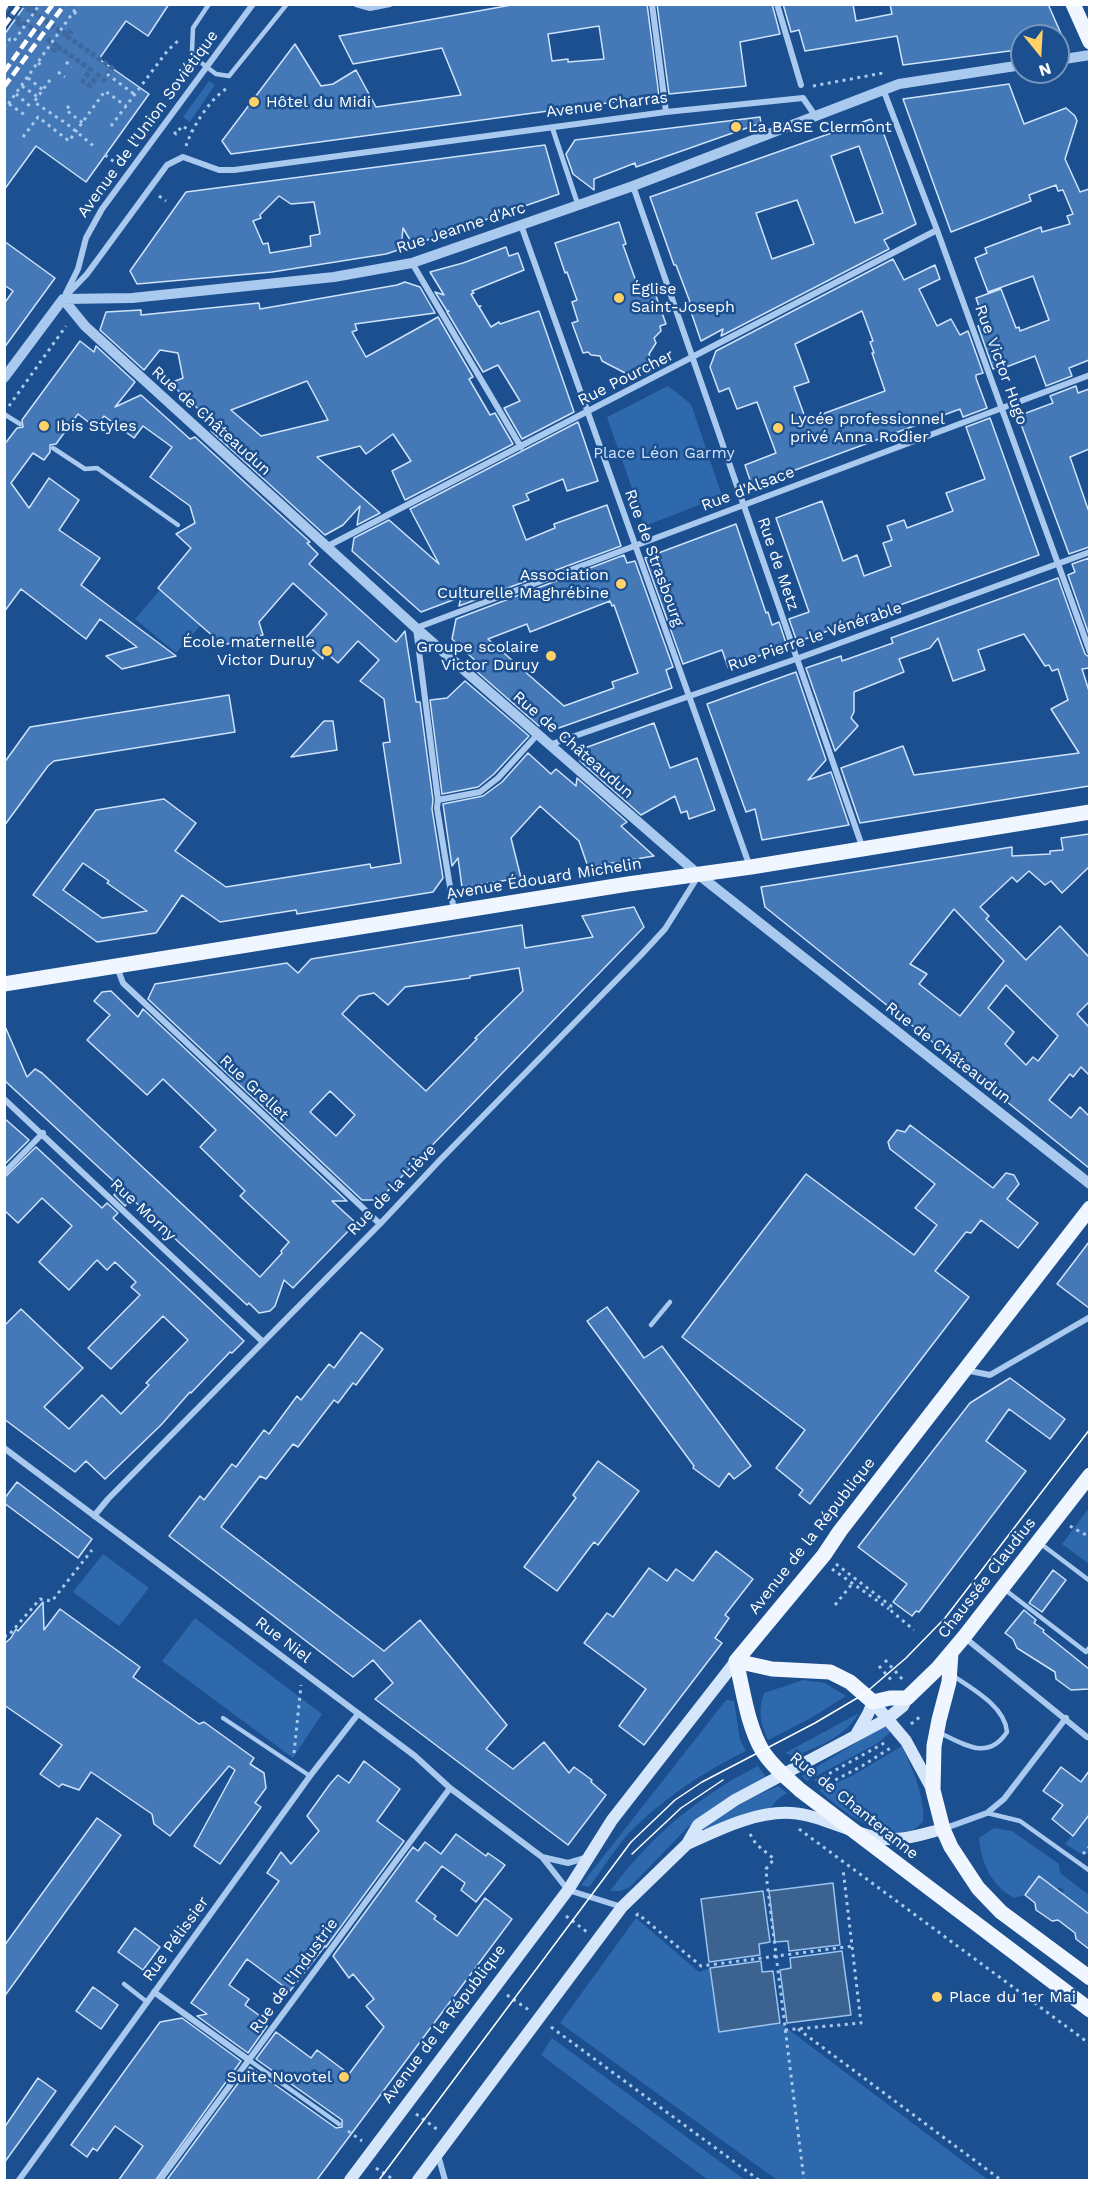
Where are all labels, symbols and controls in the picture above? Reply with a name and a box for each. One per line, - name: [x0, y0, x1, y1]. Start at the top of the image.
- north arrow: [1010, 24, 1070, 84]
- street label: Avenue de l'Union Soviétique: [74, 27, 222, 221]
- text: N: [1037, 59, 1054, 81]
- street label: Avenue Charras: [545, 88, 669, 122]
- place label: Hôtel du Midi: [266, 92, 371, 112]
- marker: Hôtel du Midi: [247, 95, 261, 109]
- place label: La BASE Clermont: [748, 117, 892, 137]
- marker: La BASE Clermont: [729, 120, 743, 134]
- street label: Rue Jeanne d'Arc: [394, 198, 528, 258]
- place label: Église Saint-Joseph: [631, 279, 735, 317]
- marker: Église Saint-Joseph: [612, 291, 626, 305]
- street label: Rue Victor Hugo: [970, 302, 1032, 428]
- street label: Rue Pourcher: [575, 346, 677, 410]
- street label: Rue de Châteaudun: [147, 362, 275, 480]
- place label: Lycée professionnel privé Anna Rodier: [790, 409, 945, 447]
- place label: Ibis Styles: [56, 416, 137, 436]
- marker: Ibis Styles: [37, 419, 51, 433]
- marker: Lycée professionnel privé Anna Rodier: [771, 421, 785, 435]
- park label: Place Léon Garmy: [593, 443, 735, 463]
- street label: Rue d'Alsace: [699, 462, 797, 516]
- street label: Rue de Strasbourg: [620, 487, 688, 629]
- street label: Rue de Metz: [753, 515, 803, 613]
- place label: Association Culturelle Maghrébine: [437, 565, 609, 603]
- marker: Association Culturelle Maghrébine: [614, 577, 628, 591]
- street label: Rue Pierre le Vénérable: [725, 598, 905, 676]
- place label: École maternelle Victor Duruy: [182, 632, 315, 670]
- place label: Groupe scolaire Victor Duruy: [416, 637, 539, 675]
- marker: École maternelle Victor Duruy: [320, 644, 334, 658]
- marker: Groupe scolaire Victor Duruy: [544, 649, 558, 663]
- street label: Rue de Châteaudun: [509, 687, 637, 803]
- street label: Avenue Édouard Michelin: [445, 854, 643, 904]
- street label: Rue de Châteaudun: [881, 998, 1015, 1108]
- street label: Rue Grellet: [215, 1051, 293, 1125]
- street label: Rue de la Liève: [344, 1140, 440, 1240]
- street label: Rue Morny: [106, 1175, 180, 1245]
- street label: Avenue de la République: [745, 1454, 879, 1618]
- street label: Chaussée Claudius: [934, 1514, 1040, 1642]
- street label: Rue Niel: [251, 1613, 315, 1667]
- street label: Rue de Chanteranne: [786, 1748, 922, 1864]
- street label: Rue Pélissier: [139, 1893, 213, 1985]
- street label: Rue de l'Industrie: [246, 1915, 342, 2037]
- street label: Avenue de la République: [378, 1941, 510, 2107]
- place label: Place du 1er Mai: [949, 1987, 1076, 2007]
- marker: Place du 1er Mai: [930, 1990, 944, 2004]
- place label: Suite Novotel: [226, 2067, 332, 2087]
- marker: Suite Novotel: [337, 2070, 351, 2084]

